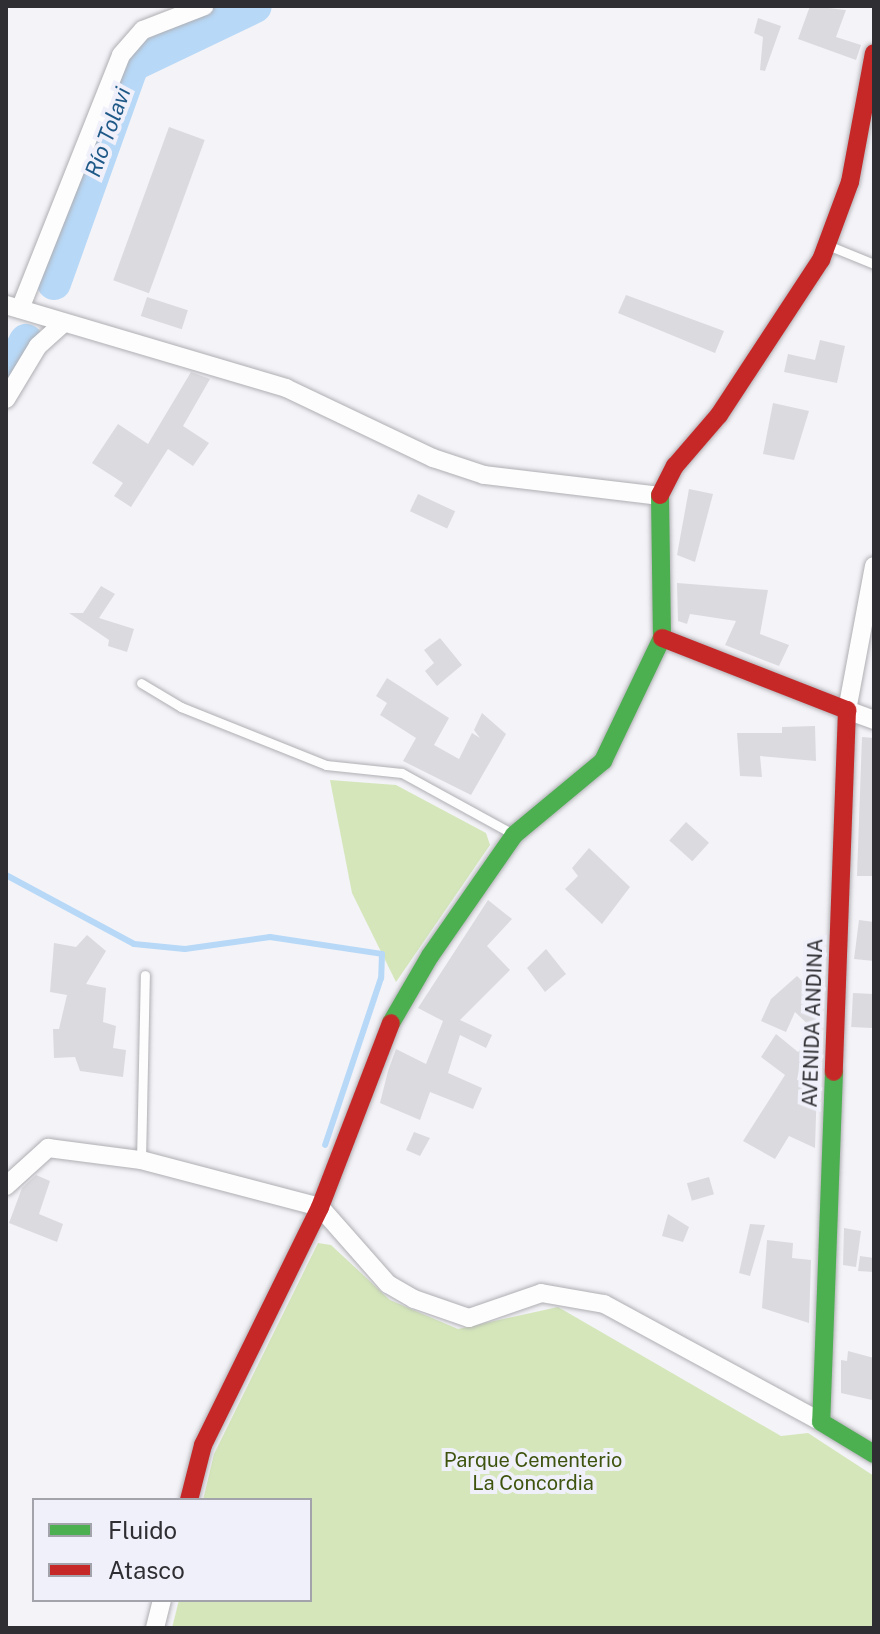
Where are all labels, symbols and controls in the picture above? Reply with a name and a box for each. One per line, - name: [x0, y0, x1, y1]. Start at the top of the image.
- water label: Río Tolavi: [80, 84, 136, 180]
- street label: AVENIDA ANDINA: [798, 938, 828, 1108]
- park label: Parque Cementerio La Concordia: [444, 1449, 622, 1496]
- legend: [32, 1498, 312, 1602]
- text: Fluido: [108, 1516, 177, 1544]
- text: Atasco: [108, 1556, 185, 1584]

